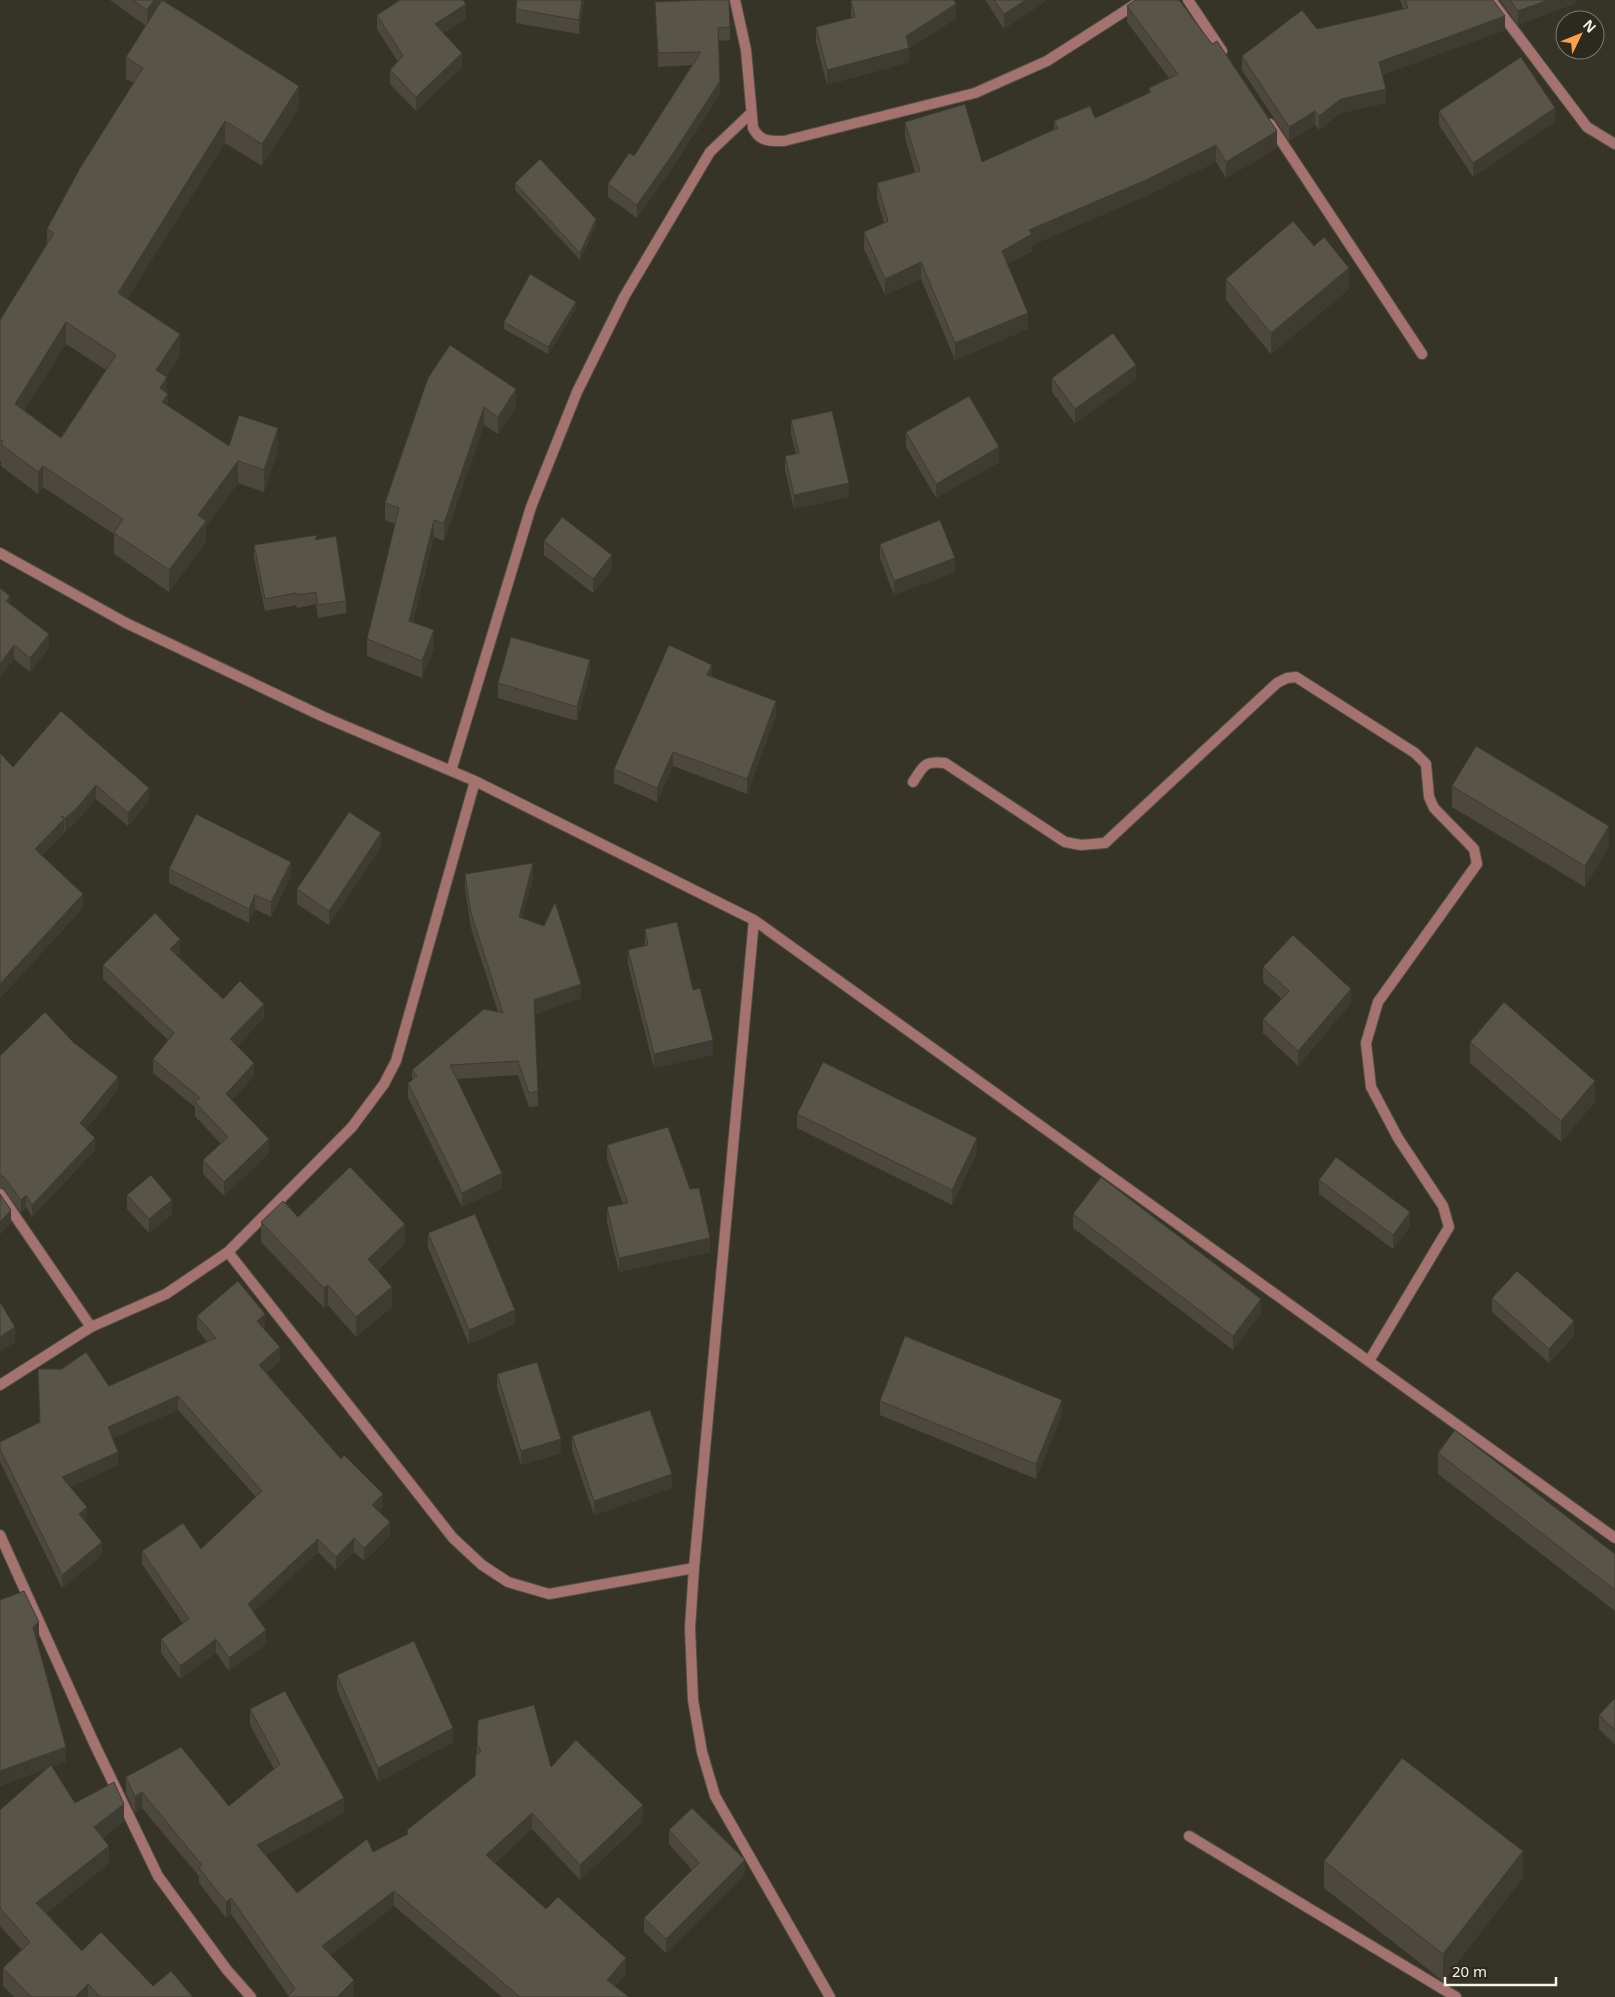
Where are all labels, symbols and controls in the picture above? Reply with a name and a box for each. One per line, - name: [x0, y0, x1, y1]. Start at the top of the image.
- north arrow: [1555, 10, 1605, 60]
- text: N: [1579, 15, 1601, 36]
- scale bar: [1445, 1954, 1556, 1986]
- text: 20 m: [1452, 1961, 1487, 1981]

